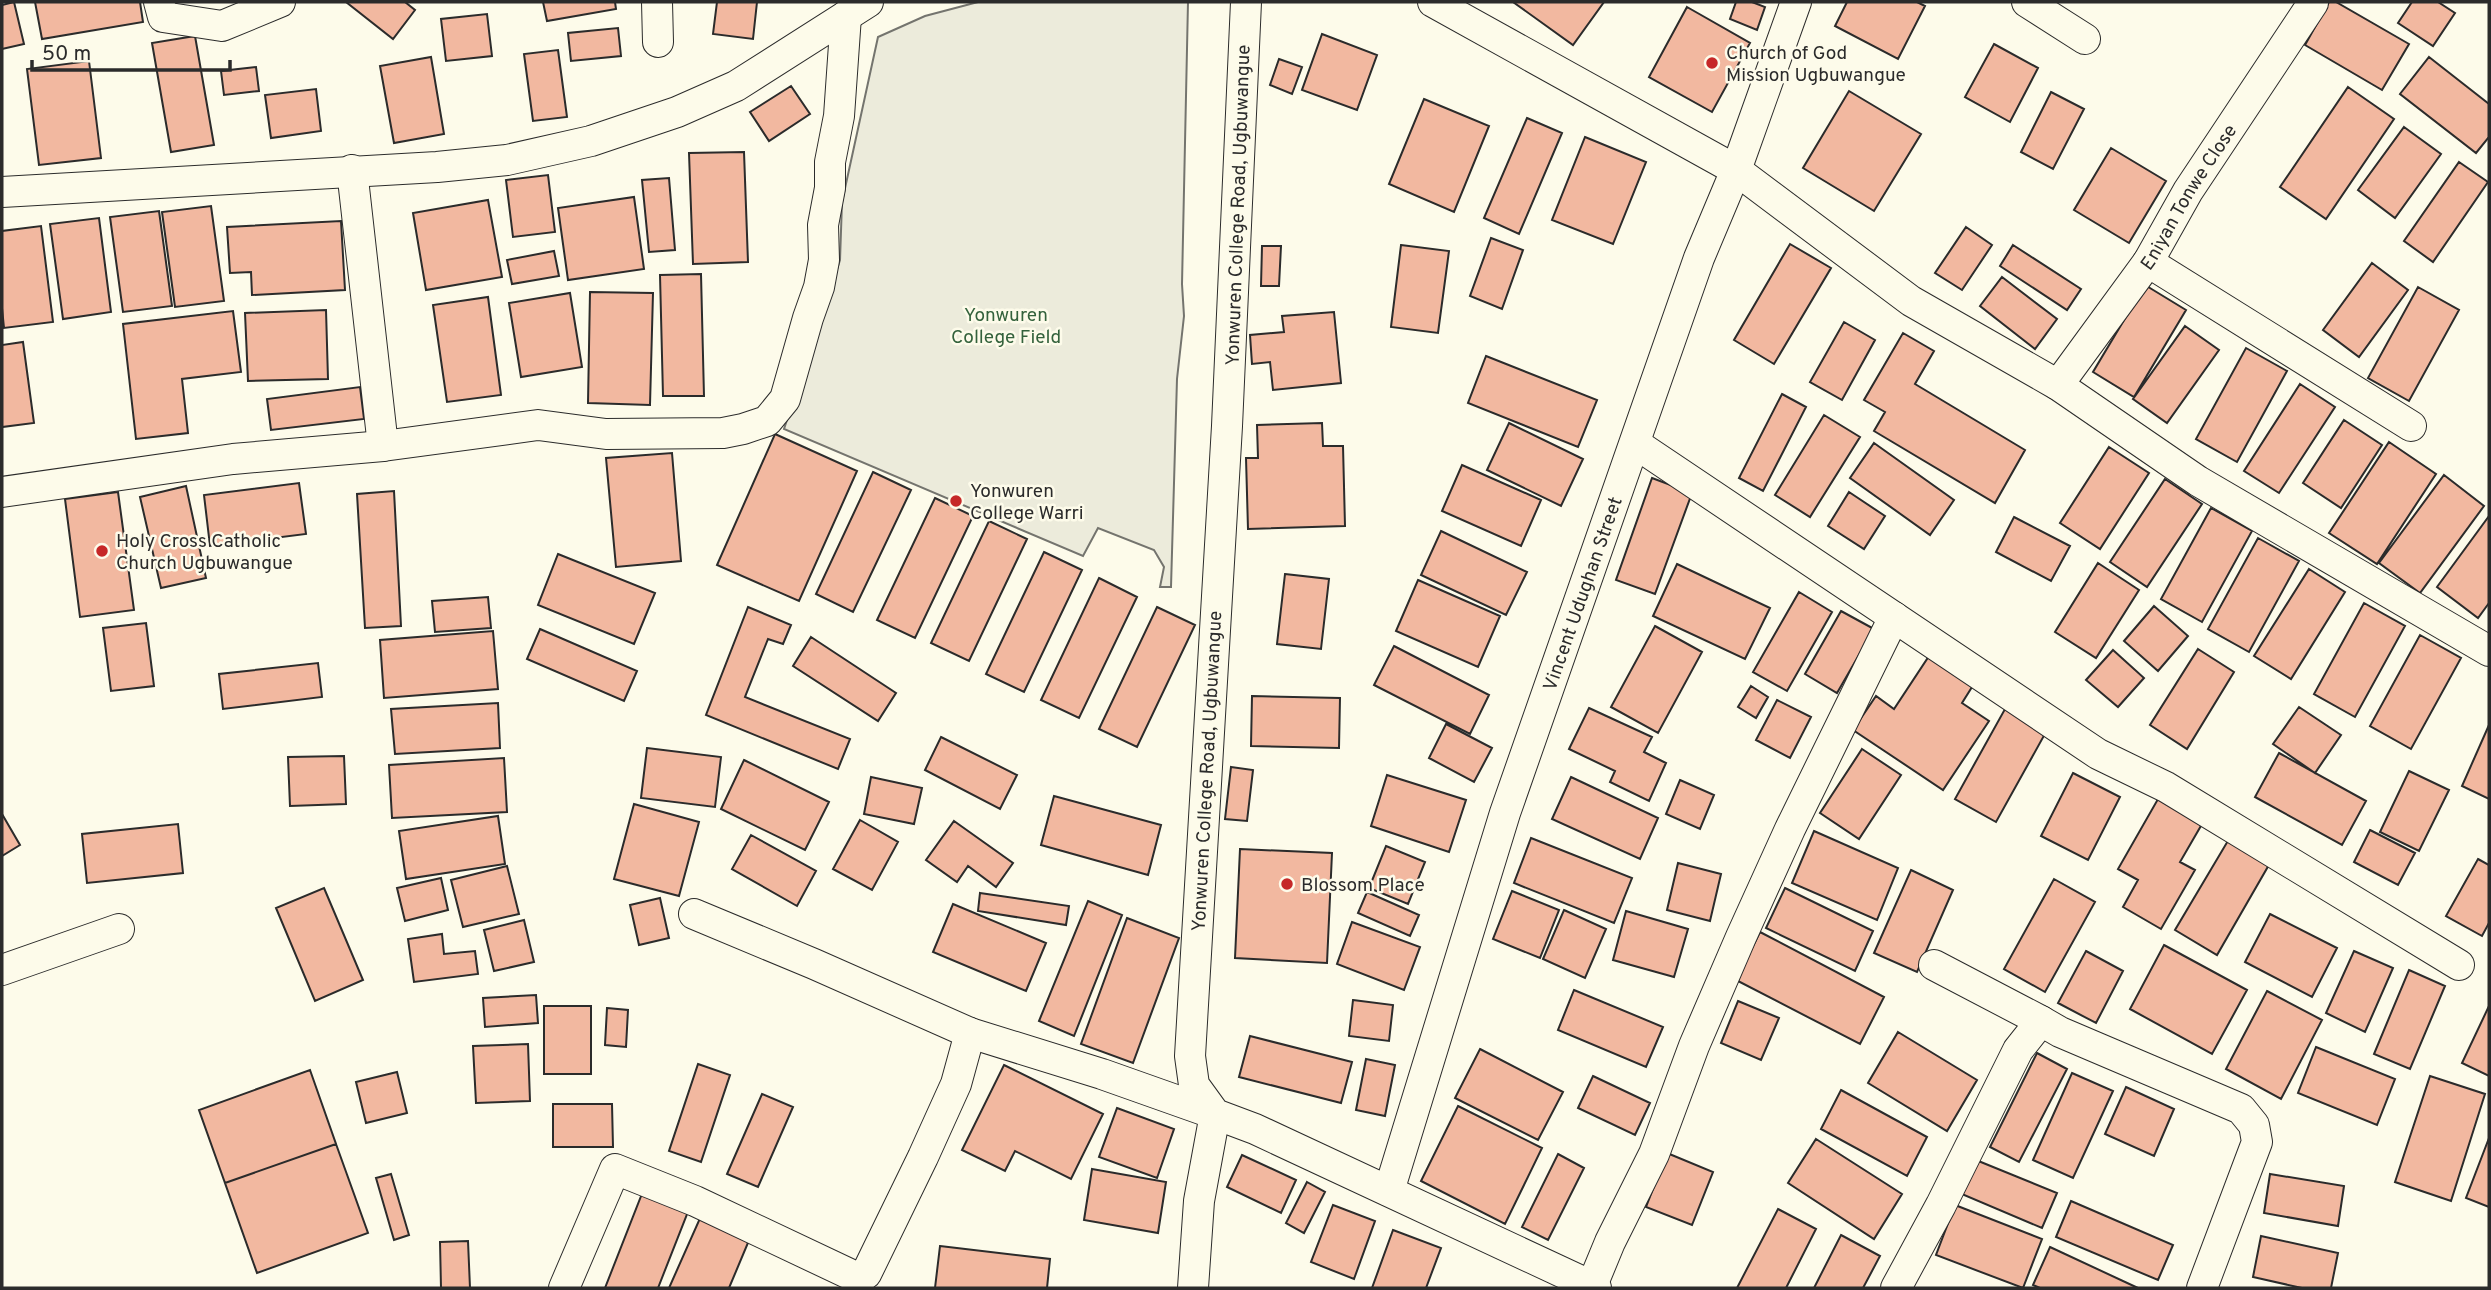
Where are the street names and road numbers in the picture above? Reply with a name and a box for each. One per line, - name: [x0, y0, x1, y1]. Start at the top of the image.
- street label: Yonwuren College Road, Ugbuwangue: [1221, 44, 1257, 366]
- street label: Eniyan Tonwe Close: [2136, 120, 2243, 276]
- street label: Vincent Udughan Street: [1539, 494, 1629, 694]
- street label: Yonwuren College Road, Ugbuwangue: [1188, 610, 1228, 932]

